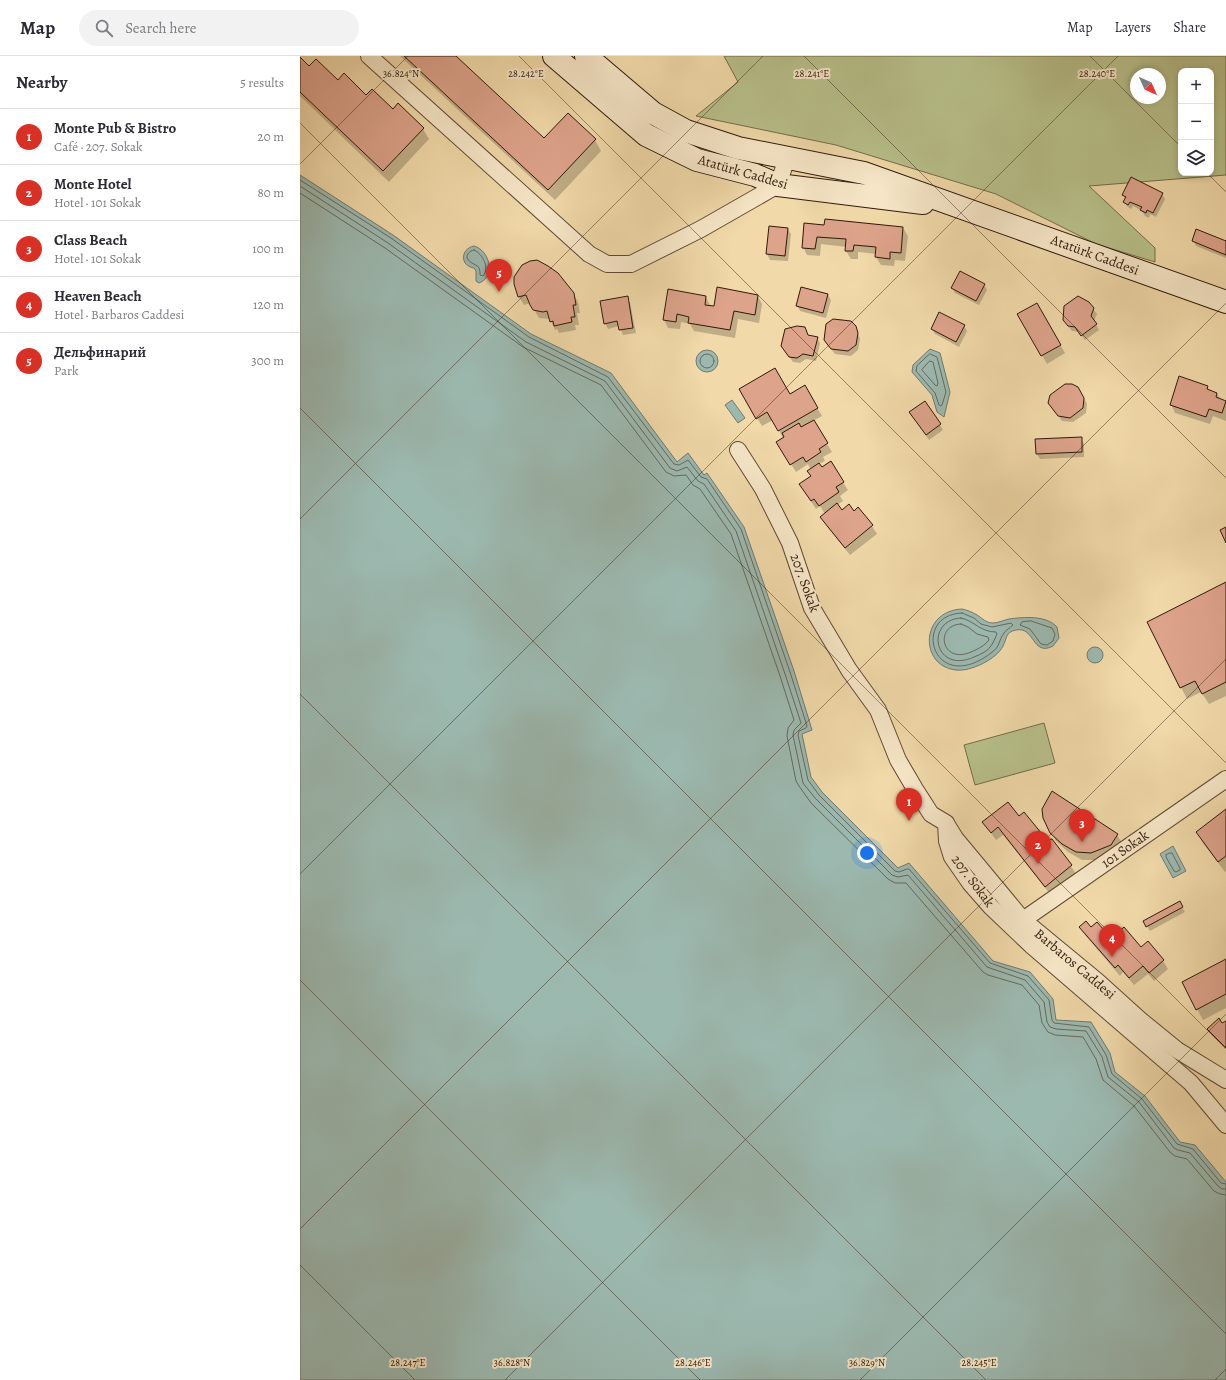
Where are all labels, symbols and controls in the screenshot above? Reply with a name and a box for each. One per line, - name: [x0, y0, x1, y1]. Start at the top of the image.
- search box: [79, 10, 359, 46]
- text: Map: [20, 15, 55, 41]
- icon: search: [93, 17, 115, 39]
- text: Search here: [125, 18, 197, 38]
- text: Map: [1067, 18, 1093, 37]
- text: Layers: [1115, 18, 1151, 37]
- text: Share: [1173, 18, 1206, 37]
- text: 36.824°N: [383, 67, 419, 80]
- text: 28.242°E: [508, 67, 544, 80]
- text: 28.241°E: [795, 67, 829, 80]
- text: 28.240°E: [1079, 67, 1115, 80]
- north arrow: [1130, 68, 1166, 104]
- map controls: [1178, 68, 1214, 176]
- button: +: [1178, 68, 1214, 104]
- text: Nearby: [16, 71, 67, 94]
- text: 5 results: [240, 74, 284, 91]
- button: −: [1178, 104, 1214, 140]
- text: Monte Pub & Bistro: [54, 118, 176, 138]
- text: 1: [27, 128, 31, 145]
- text: 20 m: [258, 128, 284, 145]
- text: Café · 207. Sokak: [54, 138, 142, 155]
- button: layers: [1178, 140, 1214, 176]
- street label: Atatürk Caddesi: [695, 150, 790, 194]
- text: Monte Hotel: [54, 174, 132, 194]
- text: 2: [26, 184, 32, 201]
- text: 80 m: [257, 184, 284, 201]
- text: Hotel · 101 Sokak: [54, 194, 141, 211]
- text: Class Beach: [54, 230, 127, 250]
- street label: Atatürk Caddesi: [1047, 230, 1142, 280]
- text: 3: [26, 240, 32, 257]
- text: 100 m: [252, 240, 284, 257]
- text: Hotel · 101 Sokak: [54, 250, 141, 267]
- pin: 5: [486, 259, 512, 292]
- text: Heaven Beach: [54, 286, 142, 306]
- text: 4: [26, 296, 32, 313]
- text: 120 m: [253, 296, 284, 313]
- text: Hotel · Barbaros Caddesi: [54, 306, 184, 323]
- text: Дельфинарий: [54, 342, 146, 362]
- text: 5: [26, 352, 32, 369]
- text: 300 m: [251, 352, 284, 369]
- text: Park: [54, 362, 78, 379]
- street label: 207. Sokak: [786, 551, 824, 615]
- pin: 1: [896, 788, 922, 821]
- pin: 3: [1069, 809, 1095, 842]
- street label: 101 Sokak: [1097, 826, 1153, 872]
- pin: 2: [1025, 831, 1051, 864]
- your location: [857, 843, 877, 863]
- street label: 207. Sokak: [947, 851, 999, 911]
- street label: Barbaros Caddesi: [1030, 924, 1120, 1004]
- pin: 4: [1099, 924, 1125, 957]
- text: 28.247°E: [390, 1356, 426, 1369]
- text: 36.828°N: [494, 1356, 530, 1369]
- text: 28.246°E: [675, 1356, 711, 1369]
- text: 36.829°N: [849, 1356, 885, 1369]
- text: 28.245°E: [961, 1356, 997, 1369]

